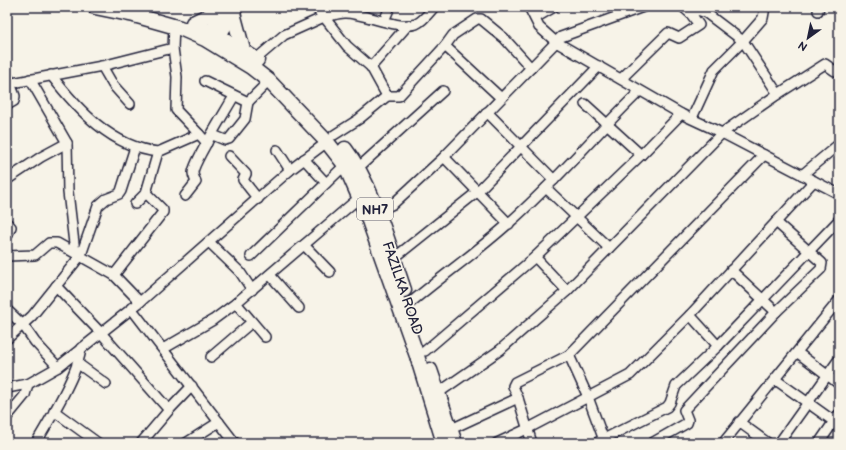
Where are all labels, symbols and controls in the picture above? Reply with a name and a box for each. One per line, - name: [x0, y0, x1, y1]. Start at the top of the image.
- north arrow: [788, 18, 828, 58]
- text: N: [796, 38, 810, 54]
- road number: NH7: [357, 198, 393, 220]
- street label: FAZILKA ROAD: [379, 239, 426, 337]

